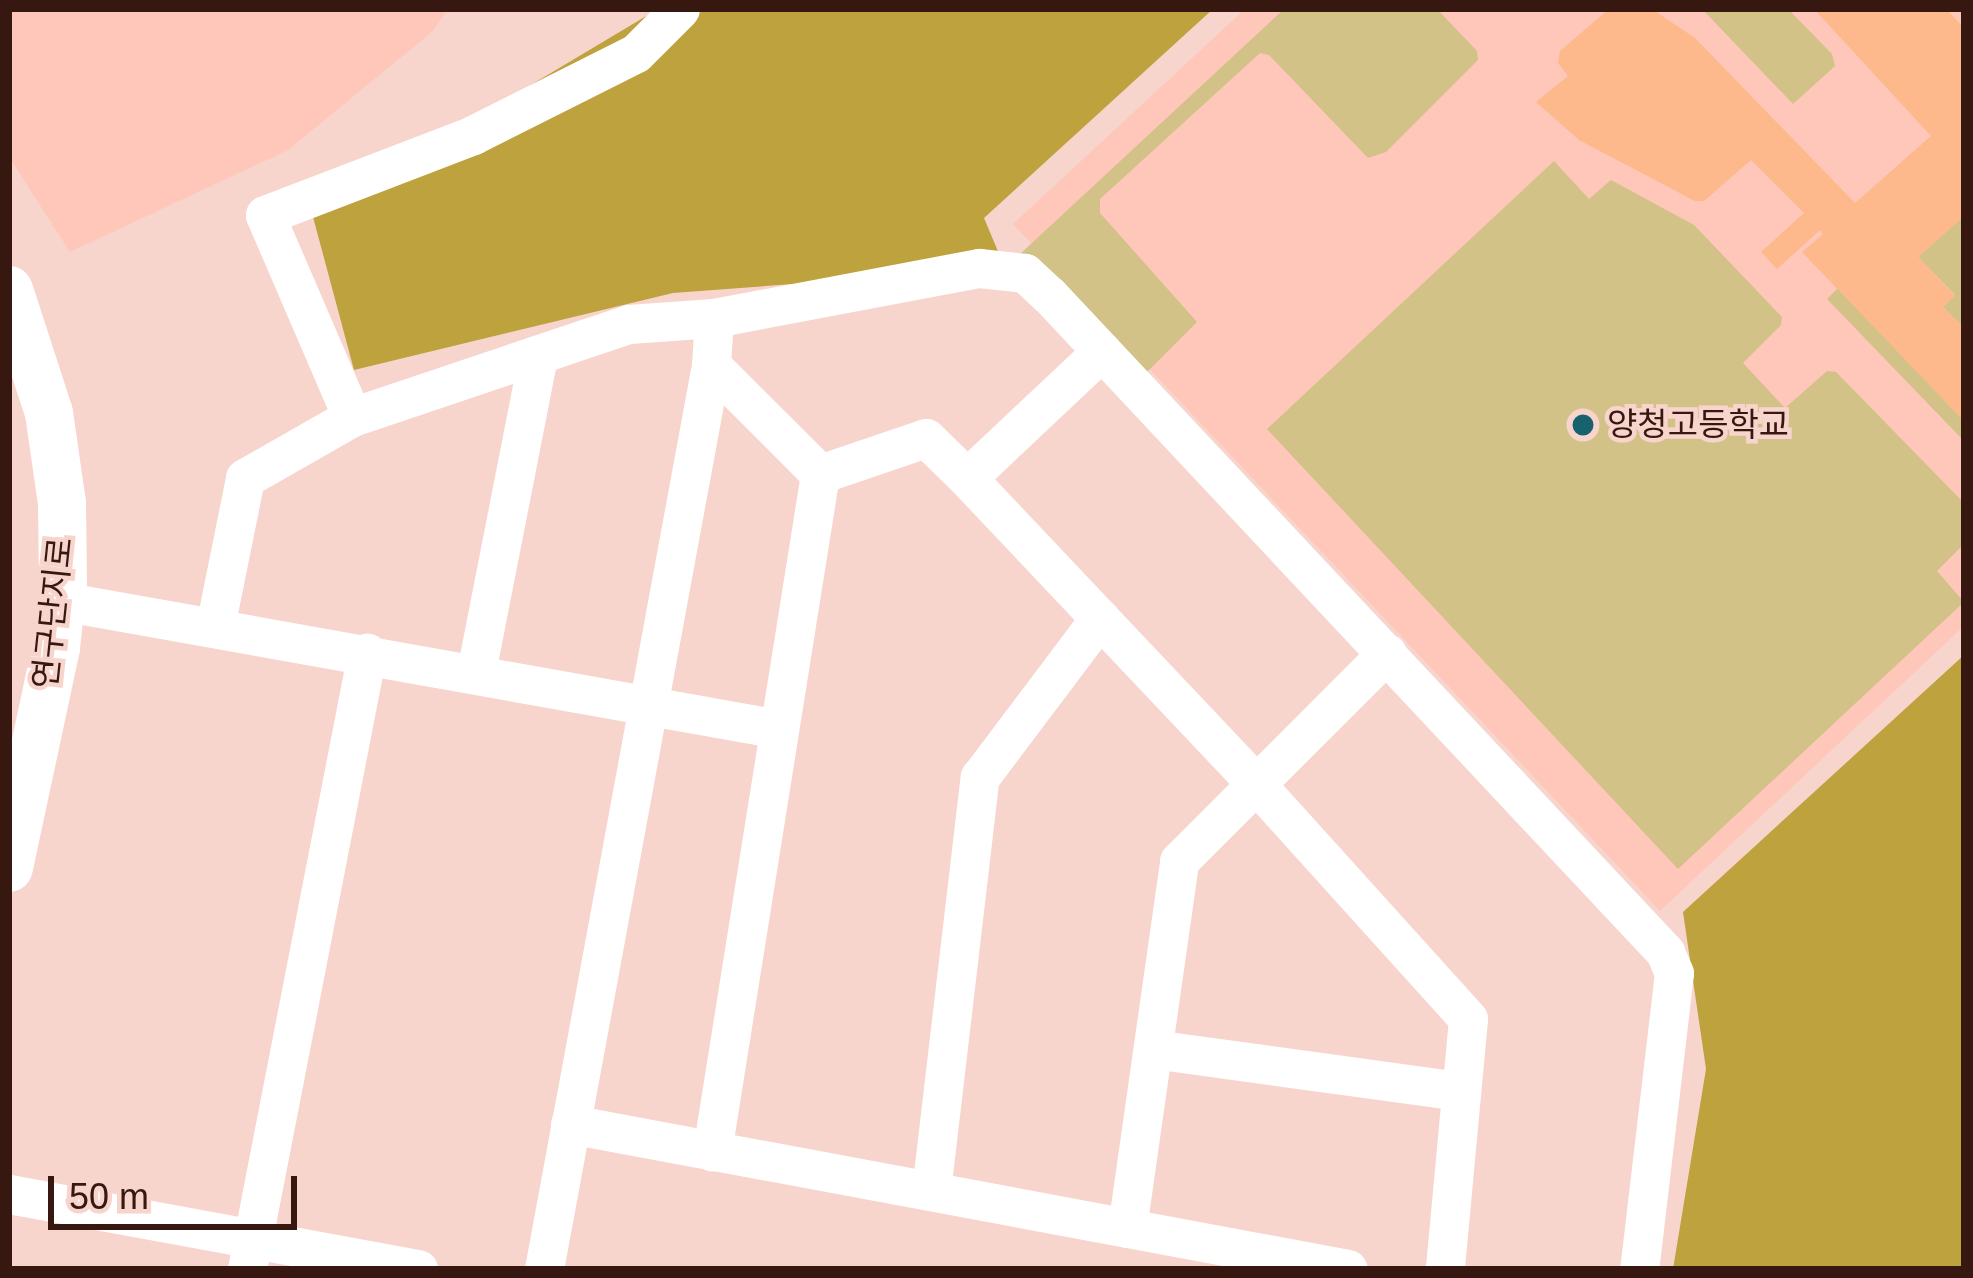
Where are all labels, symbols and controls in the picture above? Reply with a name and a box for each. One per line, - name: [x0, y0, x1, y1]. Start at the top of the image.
- place label: 양청고등학교: [1607, 405, 1789, 445]
- marker: 양청고등학교: [1570, 412, 1596, 438]
- street label: 연구단지로: [25, 535, 81, 691]
- scale bar: [54, 1152, 303, 1226]
- text: 50 m: [69, 1176, 149, 1217]

